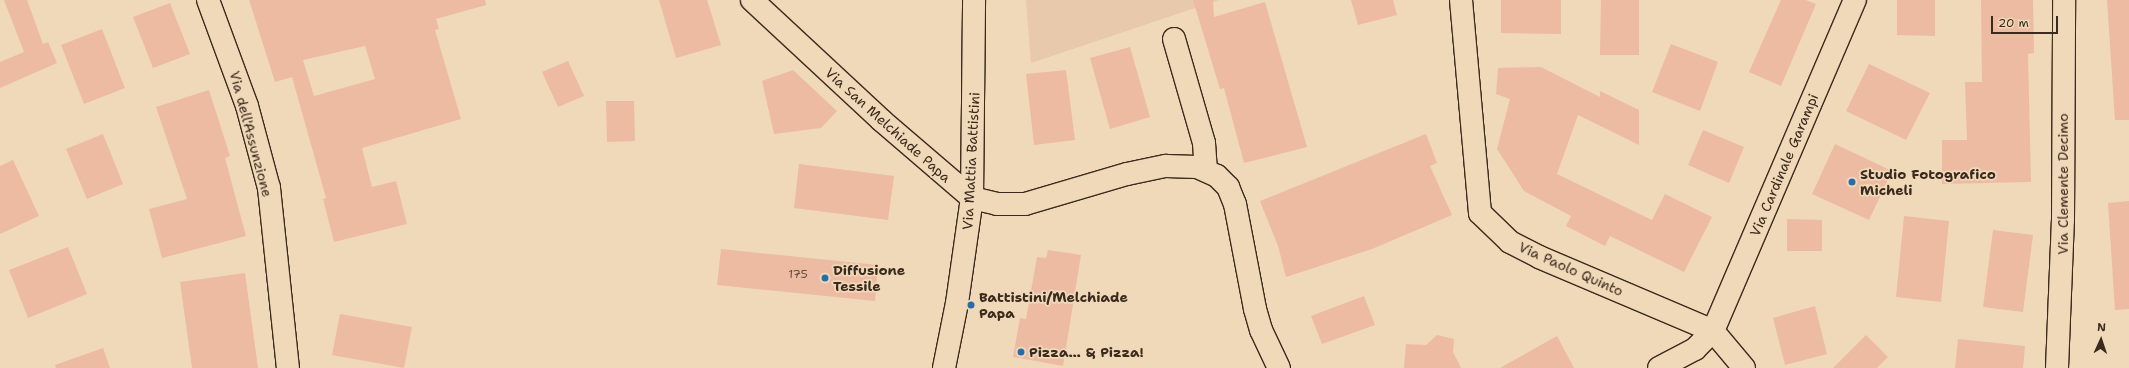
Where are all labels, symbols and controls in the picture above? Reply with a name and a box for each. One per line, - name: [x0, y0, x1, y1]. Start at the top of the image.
- scale bar: [1993, 8, 2060, 34]
- text: 20 m: [1998, 15, 2029, 31]
- street label: Via San Melchiade Papa: [822, 64, 954, 186]
- street label: Via dell'Assunzione: [226, 69, 276, 199]
- street label: Via Cardinale Garampi: [1746, 91, 1822, 239]
- street label: Via Mattia Battistini: [959, 92, 983, 230]
- street label: Via Clemente Decimo: [2055, 113, 2071, 255]
- place label: Studio Fotografico Micheli: [1860, 166, 1996, 198]
- marker: Studio Fotografico Micheli: [1847, 177, 1857, 187]
- street label: Via Paolo Quinto: [1516, 238, 1626, 300]
- place label: Diffusione Tessile: [833, 262, 905, 294]
- house number: 175: [788, 268, 808, 282]
- marker: Diffusione Tessile: [820, 273, 830, 283]
- place label: Battistini/Melchiade Papa: [979, 289, 1128, 322]
- marker: Battistini/Melchiade Papa: [966, 300, 976, 310]
- north arrow: [2081, 320, 2121, 360]
- text: N: [2097, 320, 2106, 335]
- place label: Pizza... & Pizza!: [1029, 344, 1144, 360]
- marker: Pizza... & Pizza!: [1016, 347, 1026, 357]

